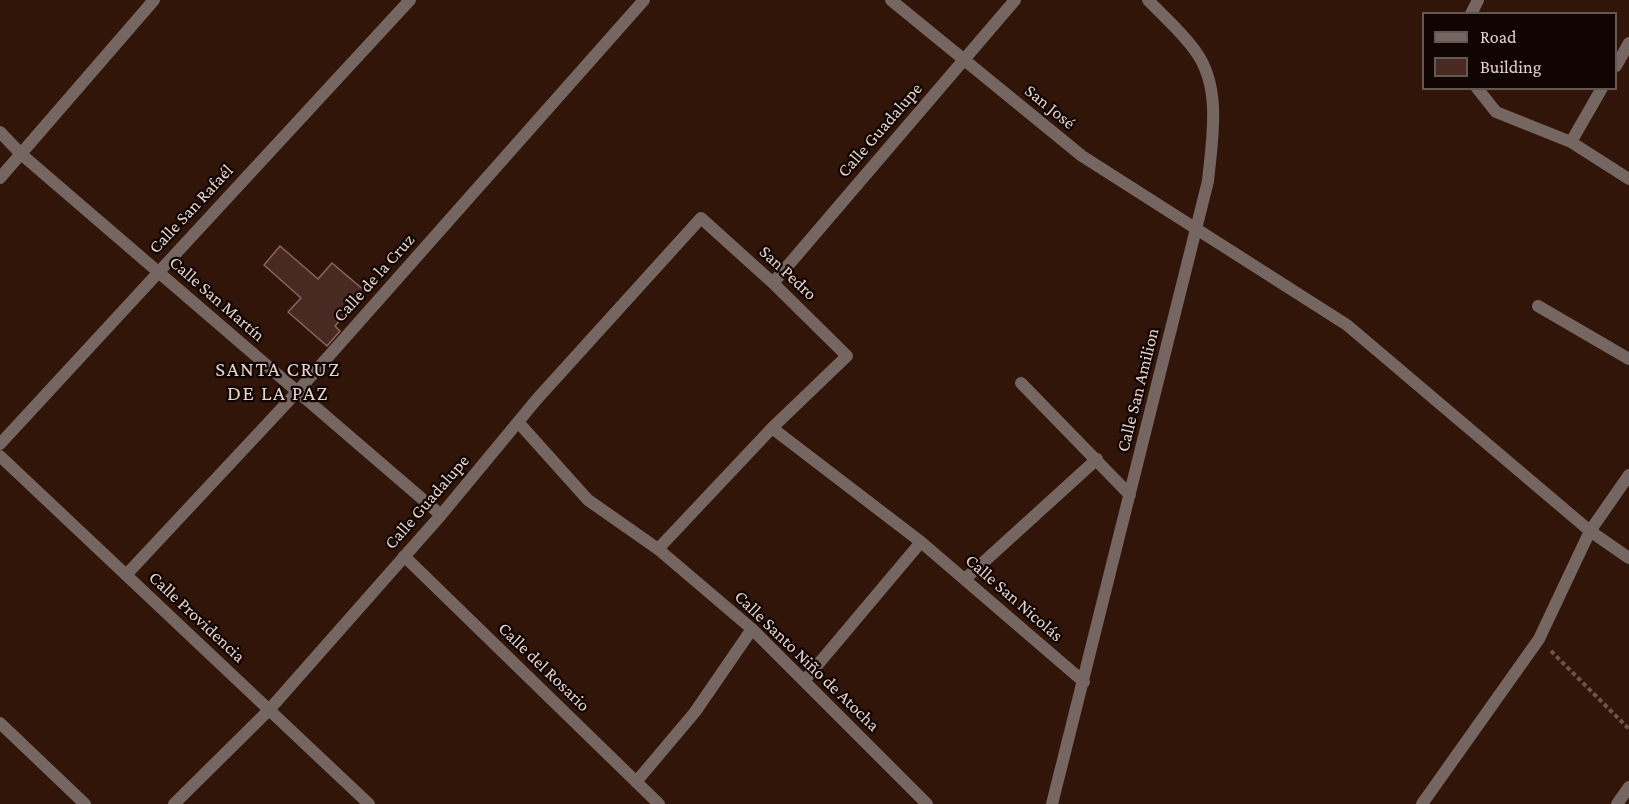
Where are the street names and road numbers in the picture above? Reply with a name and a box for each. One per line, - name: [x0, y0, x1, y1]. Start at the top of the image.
- street label: Calle Guadalupe: [833, 78, 927, 182]
- street label: San José: [1020, 80, 1080, 134]
- street label: Calle San Rafaél: [144, 160, 238, 258]
- street label: Calle de la Cruz: [329, 230, 419, 326]
- street label: San Pedro: [755, 241, 821, 305]
- street label: Calle San Martín: [165, 252, 269, 346]
- street label: Calle San Amilion: [1112, 326, 1164, 454]
- street label: Calle Guadalupe: [380, 450, 474, 554]
- street label: Calle San Nicolás: [961, 550, 1067, 646]
- street label: Calle Providencia: [144, 567, 250, 667]
- street label: Calle Santo Niño de Atocha: [730, 586, 884, 736]
- street label: Calle del Rosario: [494, 618, 594, 716]

